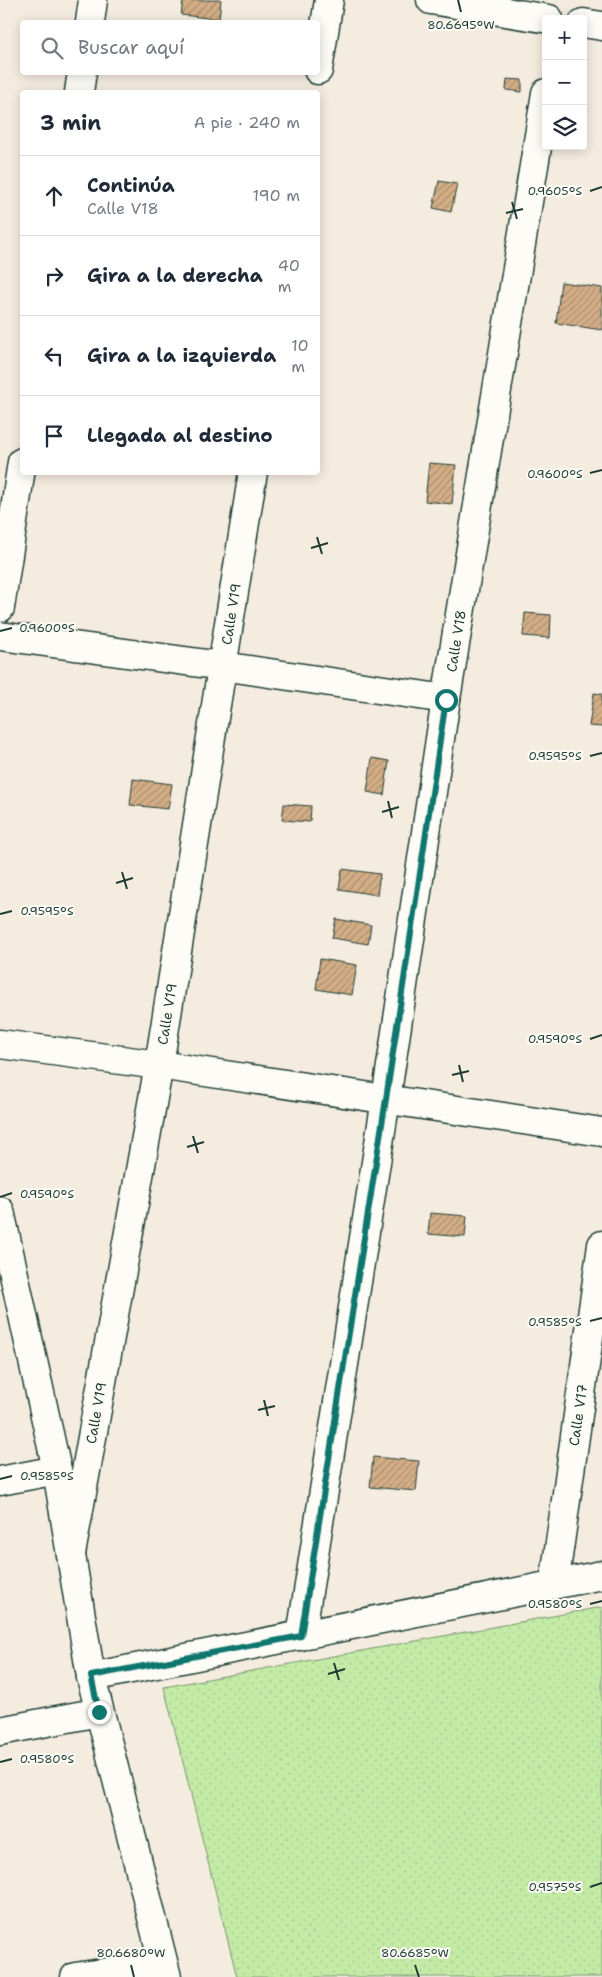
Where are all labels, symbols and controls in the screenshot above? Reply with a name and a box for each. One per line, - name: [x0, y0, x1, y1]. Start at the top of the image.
- map controls: [542, 15, 587, 150]
- button: +: [542, 15, 587, 60]
- text: 80.6695°W: [427, 17, 495, 33]
- search box: [20, 20, 320, 75]
- icon: search: [38, 34, 66, 62]
- text: Buscar aquí: [78, 35, 184, 60]
- button: −: [542, 60, 587, 105]
- button: layers: [542, 105, 587, 150]
- text: 3 min: [40, 109, 101, 137]
- text: A pie · 240 m: [194, 112, 300, 133]
- text: Continúa: [87, 173, 175, 198]
- icon: ahead: [40, 182, 68, 210]
- text: 0.9605°S: [528, 183, 583, 199]
- text: 190 m: [253, 185, 300, 206]
- text: Calle V18: [87, 198, 159, 219]
- text: 40 m: [278, 255, 300, 297]
- icon: right: [40, 262, 68, 290]
- text: Gira a la derecha: [87, 263, 263, 288]
- text: 10 m: [291, 335, 309, 377]
- icon: left: [40, 342, 68, 370]
- text: Gira a la izquierda: [87, 343, 276, 368]
- icon: arrive: [40, 422, 68, 450]
- text: Llegada al destino: [87, 423, 273, 448]
- text: 0.9600°S: [527, 466, 583, 482]
- street label: Calle V19: [217, 582, 245, 646]
- street label: Calle V18: [442, 609, 470, 673]
- text: 0.9600°S: [19, 620, 75, 636]
- route start: [435, 689, 458, 712]
- text: 0.9595°S: [528, 748, 582, 764]
- text: 0.9595°S: [20, 903, 74, 919]
- street label: Calle V19: [153, 982, 181, 1046]
- text: 0.9590°S: [528, 1031, 582, 1047]
- text: 0.9590°S: [20, 1186, 74, 1202]
- text: 0.9585°S: [528, 1314, 582, 1330]
- street label: Calle V19: [82, 1381, 110, 1445]
- street label: Calle V17: [565, 1383, 591, 1447]
- text: 0.9585°S: [20, 1468, 74, 1484]
- text: 0.9580°S: [528, 1596, 583, 1612]
- route end: [88, 1701, 111, 1724]
- text: 0.9580°S: [20, 1751, 75, 1767]
- text: 0.9575°S: [529, 1879, 582, 1895]
- text: 80.6680°W: [97, 1945, 165, 1961]
- text: 80.6685°W: [381, 1945, 449, 1961]

